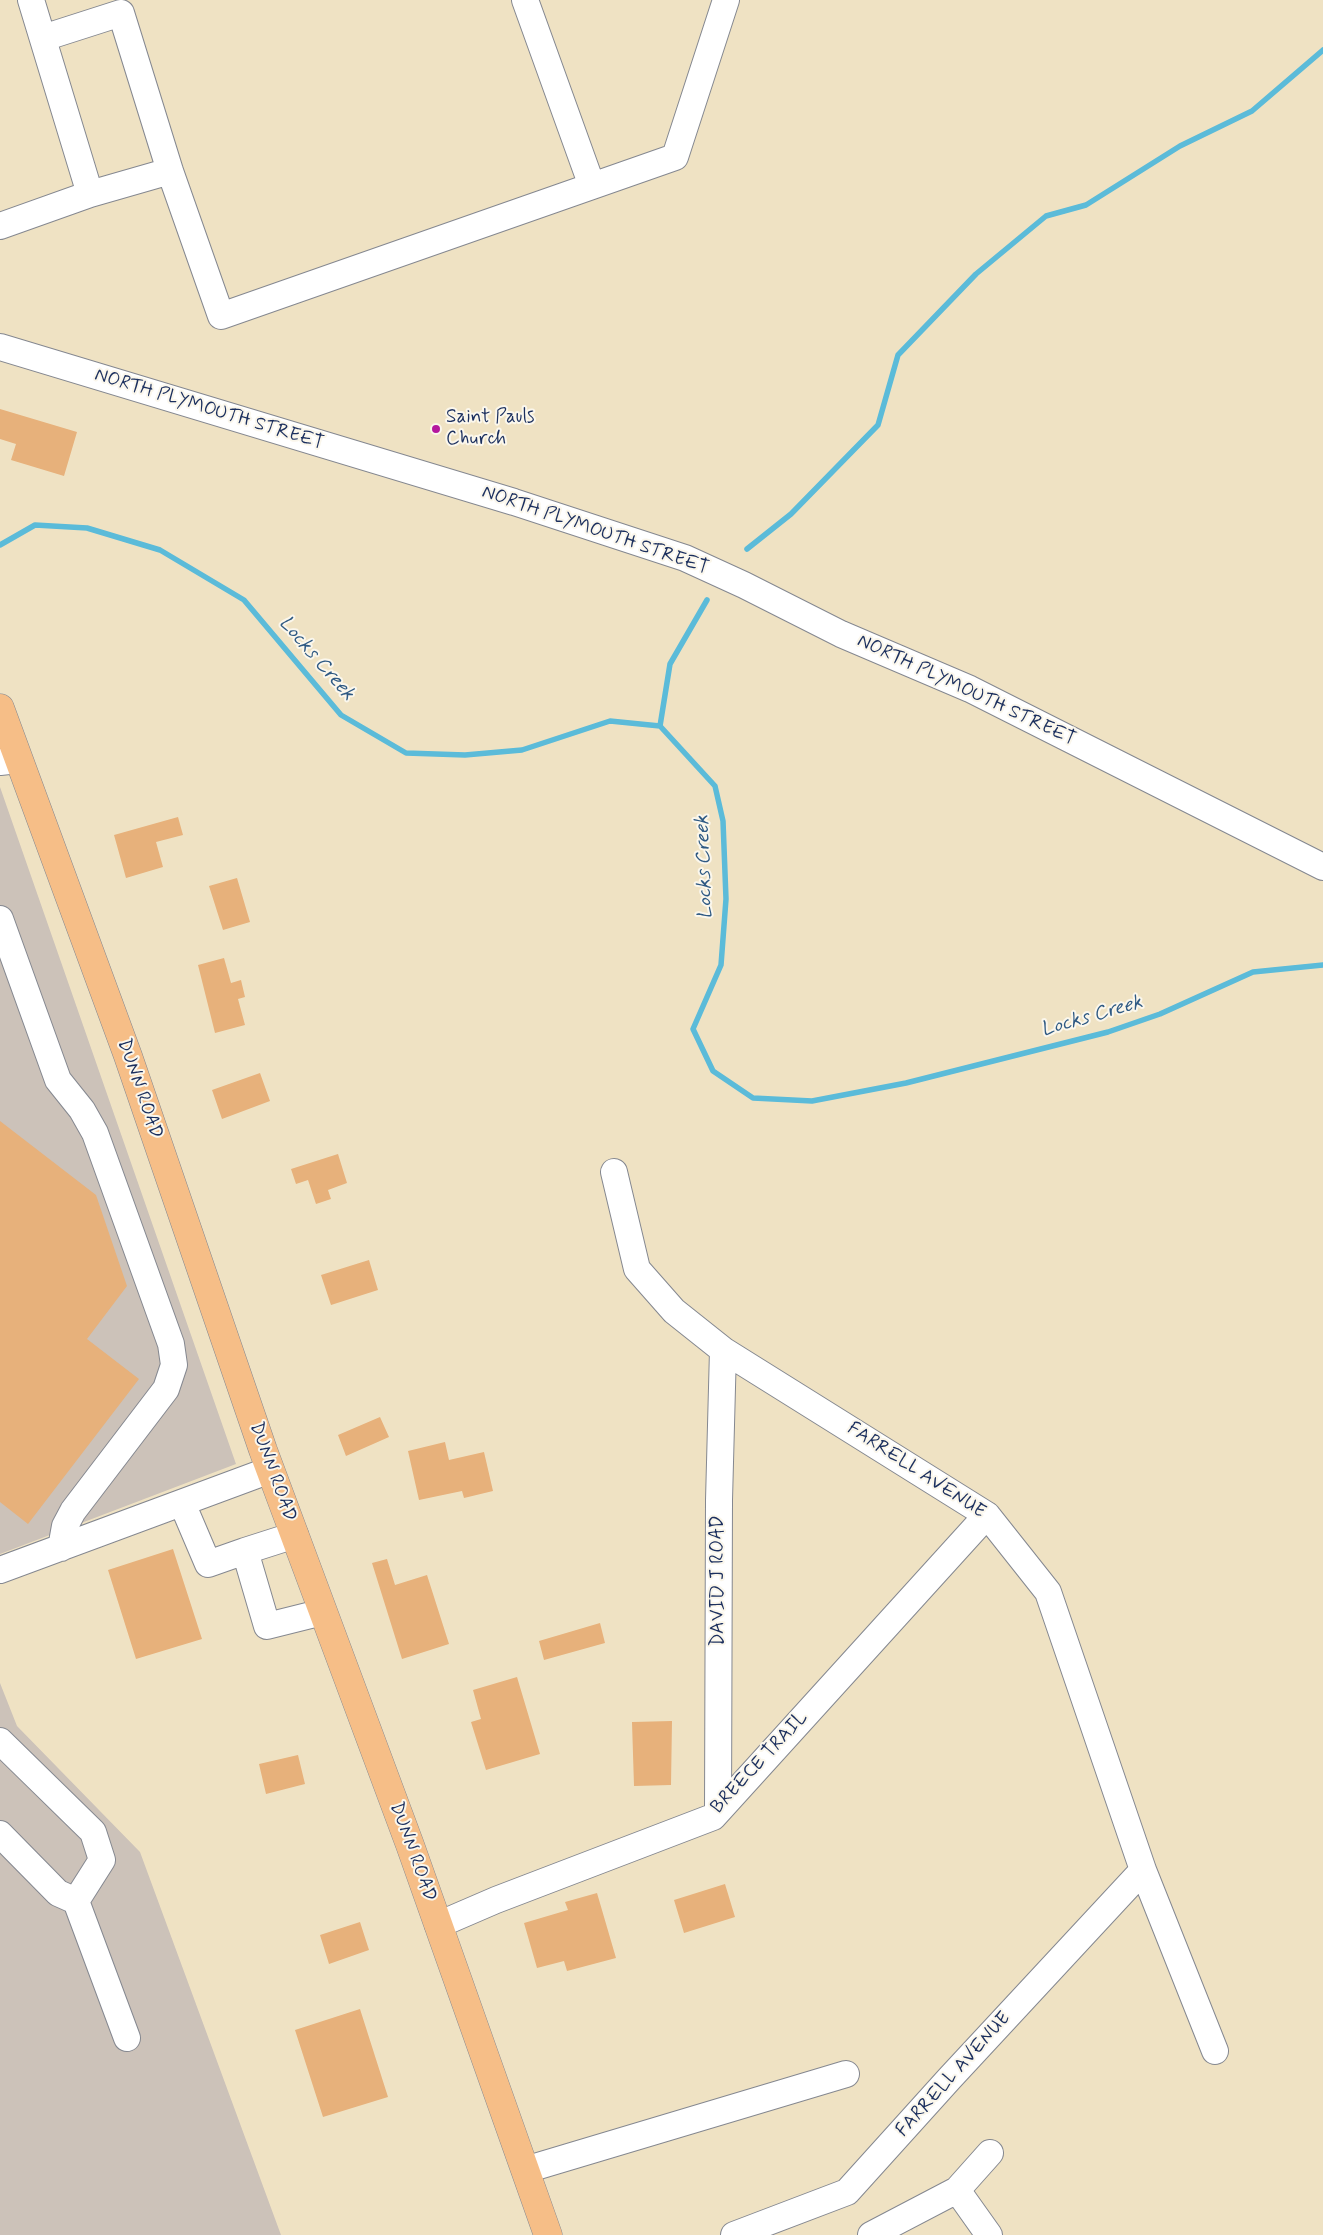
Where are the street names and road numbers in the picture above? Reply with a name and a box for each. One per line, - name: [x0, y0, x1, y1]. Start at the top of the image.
- street label: NORTH PLYMOUTH STREET: [92, 364, 326, 456]
- street label: NORTH PLYMOUTH STREET: [479, 481, 711, 581]
- street label: NORTH PLYMOUTH STREET: [853, 630, 1079, 752]
- street label: DUNN ROAD: [111, 1036, 167, 1142]
- street label: FARRELL AVENUE: [842, 1418, 990, 1524]
- street label: DUNN ROAD: [243, 1419, 301, 1525]
- street label: DAVID J ROAD: [708, 1515, 730, 1647]
- street label: BREECE TRAIL: [707, 1707, 813, 1819]
- street label: DUNN ROAD: [383, 1799, 441, 1905]
- street label: FARRELL AVENUE: [892, 2008, 1016, 2142]

